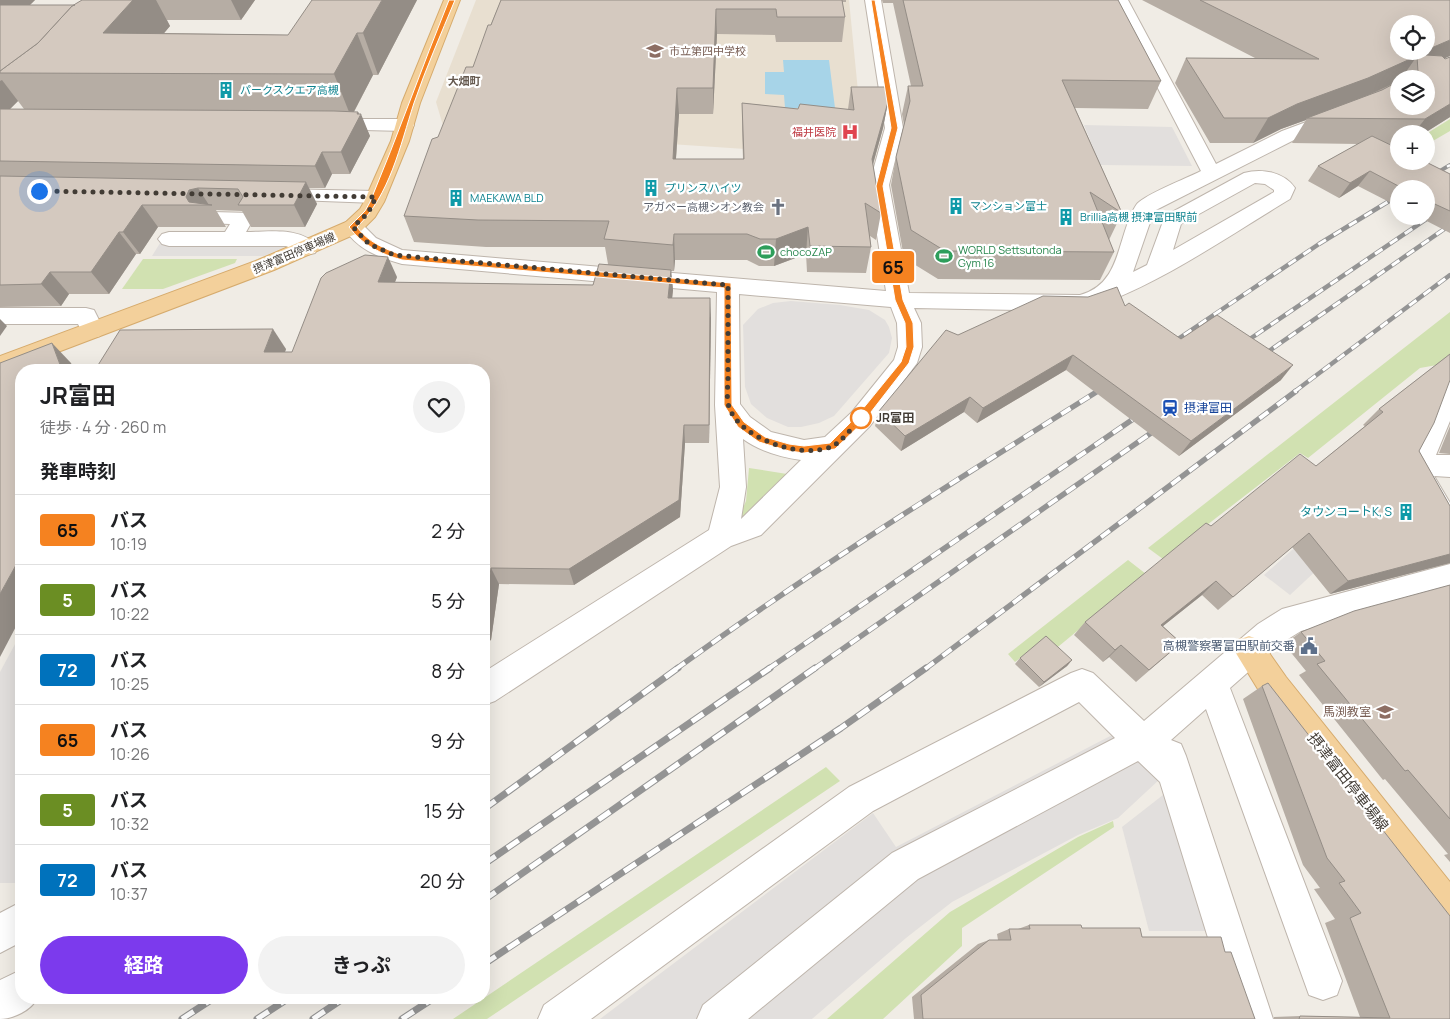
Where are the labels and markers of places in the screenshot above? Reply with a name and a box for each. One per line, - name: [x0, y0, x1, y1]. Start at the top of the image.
- school or university icon: 市立第四中学校: [645, 41, 665, 61]
- place label: 市立第四中学校: [669, 43, 746, 58]
- building icon: パークスクエア高槻: [216, 80, 236, 100]
- place label: パークスクエア高槻: [240, 82, 339, 97]
- hospital icon: 福井医院: [840, 122, 860, 142]
- place label: 福井医院: [792, 124, 836, 139]
- building icon: プリンスハイツ: [641, 178, 661, 198]
- place label: プリンスハイツ: [665, 180, 742, 195]
- building icon: MAEKAWA BLD: [446, 188, 466, 208]
- place label: MAEKAWA BLD: [470, 190, 544, 205]
- building icon: マンション富士: [946, 196, 966, 216]
- church icon: アガペー高槻シオン教会: [768, 197, 788, 217]
- place label: マンション富士: [970, 198, 1047, 213]
- place label: アガペー高槻シオン教会: [643, 199, 764, 214]
- building icon: Brillia高槻 摂津富田駅前: [1056, 207, 1076, 227]
- place label: Brillia高槻 摂津富田駅前: [1080, 209, 1197, 224]
- sports icon: chocoZAP: [756, 242, 776, 262]
- place label: WORLD Settsutonda Gym 16: [958, 242, 1062, 270]
- place label: chocoZAP: [780, 244, 832, 259]
- sports icon: WORLD Settsutonda Gym 16: [934, 246, 954, 266]
- station icon: 摂津富田: [1160, 398, 1180, 418]
- place label: 摂津富田: [1184, 399, 1232, 416]
- marker: JR富田: [850, 407, 872, 429]
- place label: JR富田: [876, 409, 914, 426]
- building icon: タウンコートK, S: [1396, 502, 1416, 522]
- place label: タウンコートK, S: [1300, 503, 1392, 520]
- public building icon: 高槻警察署富田駅前交番: [1299, 636, 1319, 656]
- place label: 高槻警察署富田駅前交番: [1163, 637, 1295, 654]
- school or university icon: 馬渕教室: [1375, 702, 1395, 722]
- place label: 馬渕教室: [1323, 703, 1371, 720]

